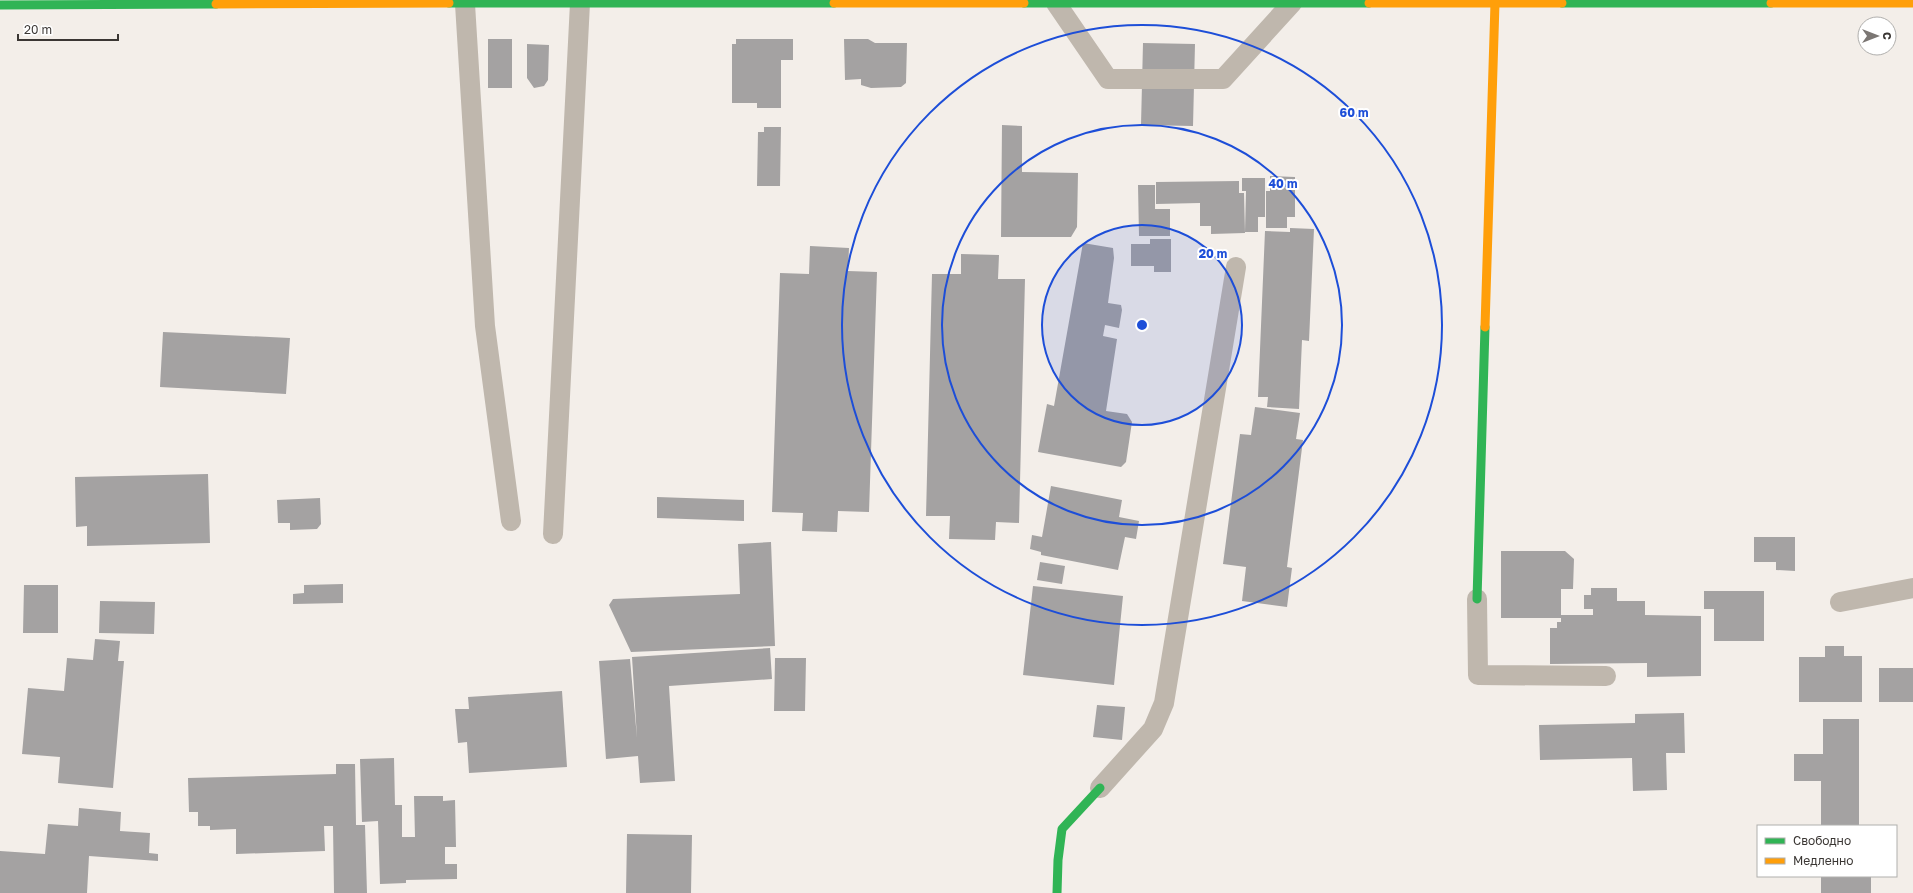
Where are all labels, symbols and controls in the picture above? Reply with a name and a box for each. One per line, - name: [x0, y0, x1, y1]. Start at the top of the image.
- scale bar: [18, 16, 118, 42]
- north arrow: [1857, 16, 1897, 56]
- text: 20 m: [24, 22, 52, 37]
- text: С: [1881, 32, 1894, 40]
- text: 60 m: [1340, 105, 1368, 120]
- text: 40 m: [1269, 176, 1297, 191]
- text: 20 m: [1199, 246, 1227, 261]
- centre of rings: [1135, 318, 1149, 332]
- legend: [1757, 825, 1897, 877]
- text: Свободно: [1793, 833, 1851, 848]
- text: Медленно: [1793, 853, 1853, 868]

